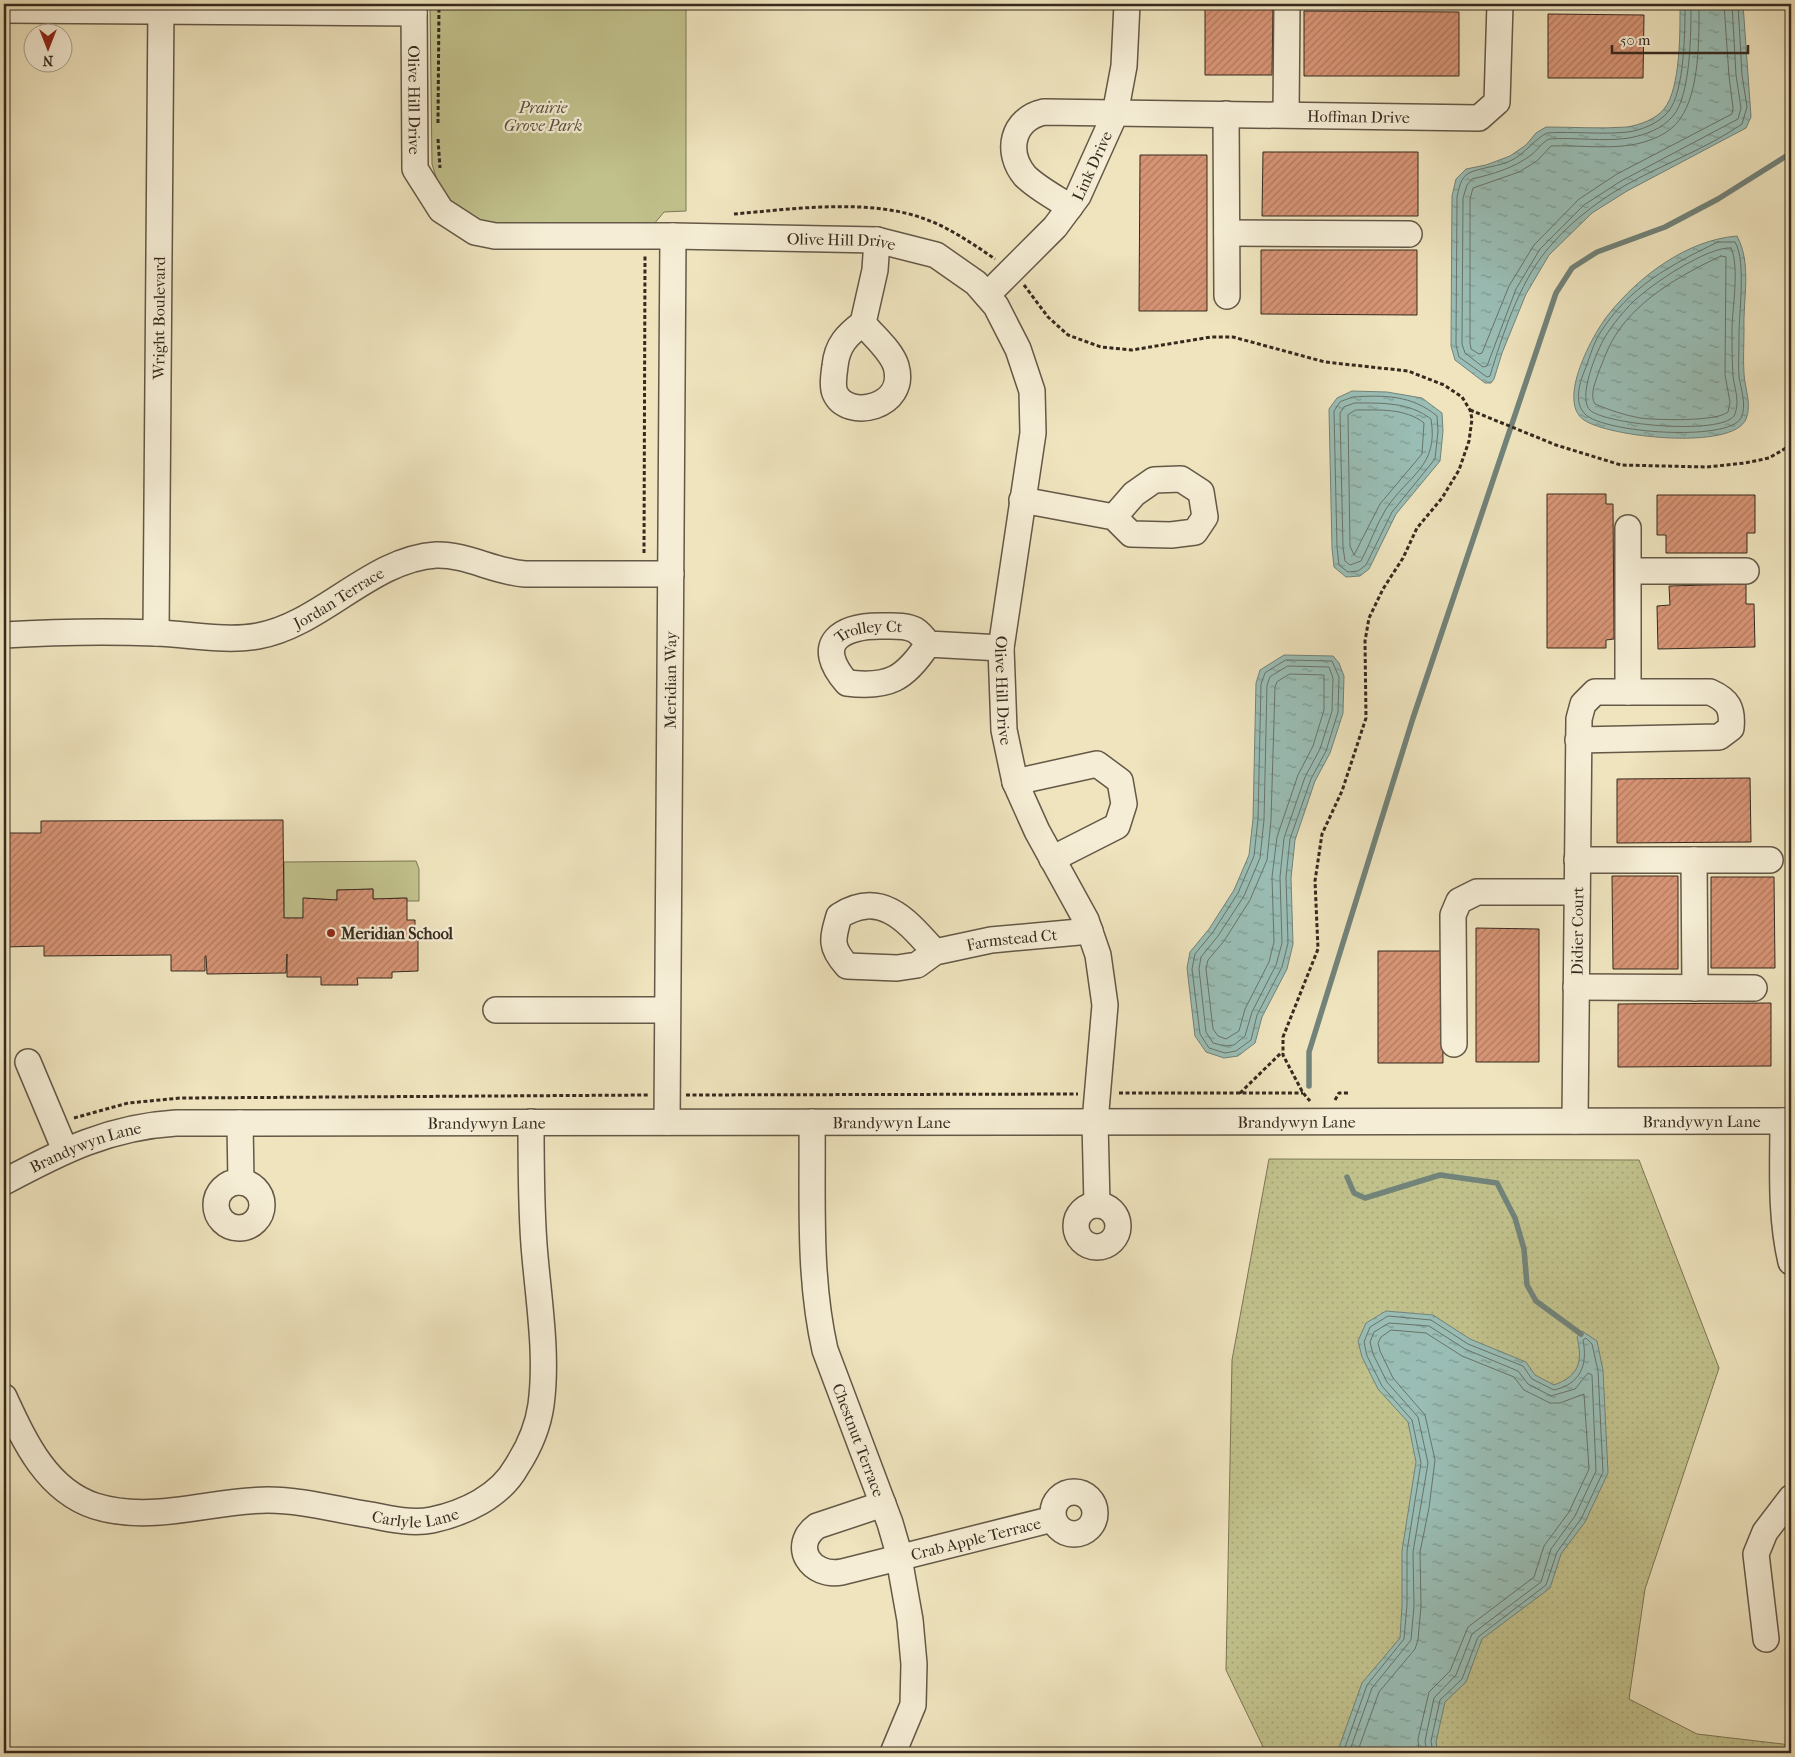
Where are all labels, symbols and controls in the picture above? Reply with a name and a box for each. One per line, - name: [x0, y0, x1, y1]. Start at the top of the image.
- north arrow: [22, 22, 72, 72]
- scale bar: [1612, 22, 1749, 54]
- text: 50 m: [1620, 31, 1651, 49]
- street label: Olive Hill Drive: [404, 45, 424, 155]
- text: N: [42, 52, 53, 69]
- park label: Prairie Grove Park: [504, 98, 582, 135]
- street label: Hoffman Drive: [1307, 107, 1410, 127]
- street label: Link Drive: [1068, 128, 1116, 204]
- street label: Olive Hill Drive: [787, 229, 898, 254]
- street label: Wright Boulevard: [149, 256, 169, 381]
- street label: Jordan Terrace: [288, 563, 387, 634]
- street label: Trolley Ct: [830, 617, 903, 647]
- street label: Meridian Way: [661, 631, 680, 729]
- street label: Olive Hill Drive: [991, 634, 1016, 747]
- street label: Didier Court: [1567, 886, 1587, 975]
- place label: Meridian School: [340, 924, 454, 943]
- street label: Farmstead Ct: [965, 925, 1058, 955]
- marker: Meridian School: [325, 927, 337, 939]
- street label: Brandywyn Lane: [1642, 1112, 1761, 1131]
- street label: Brandywyn Lane: [832, 1113, 951, 1132]
- street label: Brandywyn Lane: [1237, 1113, 1356, 1132]
- street label: Brandywyn Lane: [427, 1114, 546, 1133]
- street label: Brandywyn Lane: [26, 1118, 143, 1177]
- street label: Chestnut Terrace: [828, 1381, 888, 1500]
- street label: Carlyle Lane: [370, 1504, 461, 1532]
- street label: Crab Apple Terrace: [909, 1513, 1043, 1564]

